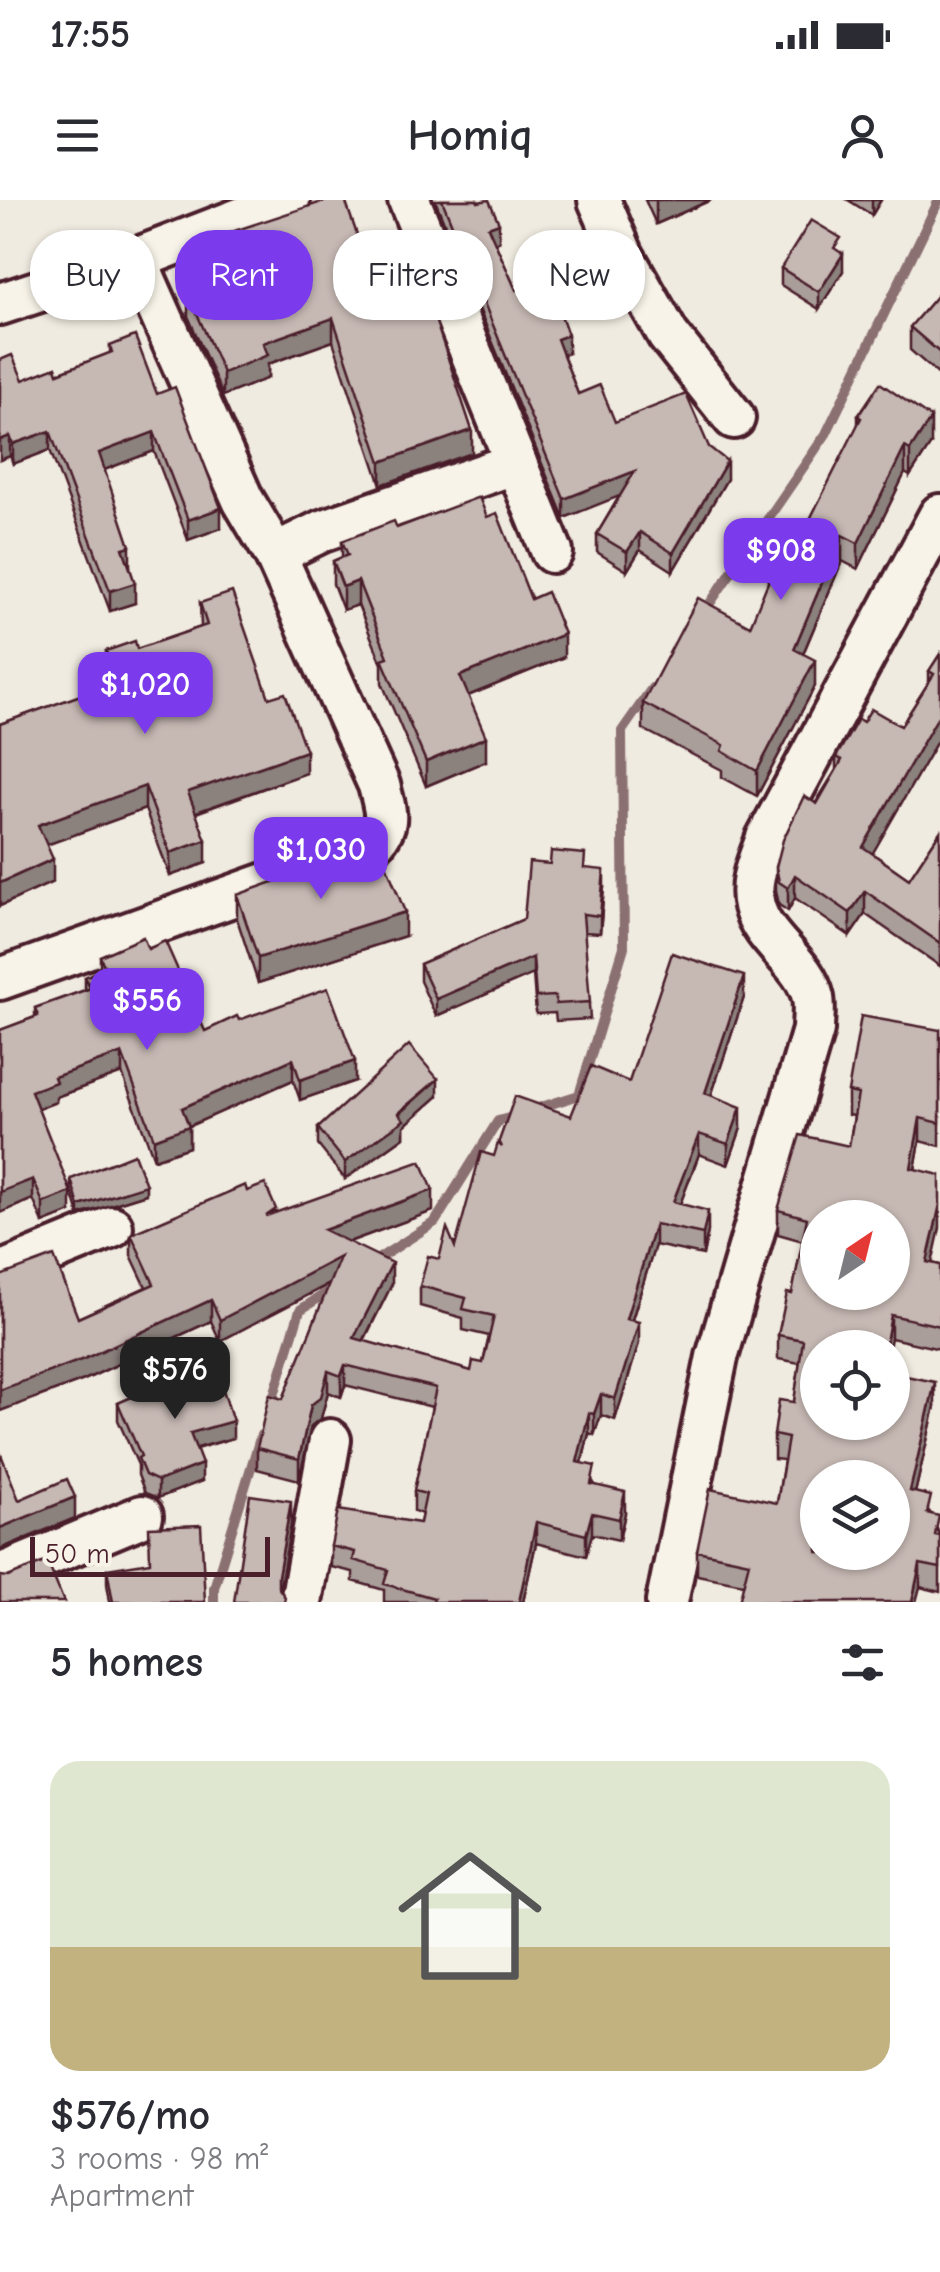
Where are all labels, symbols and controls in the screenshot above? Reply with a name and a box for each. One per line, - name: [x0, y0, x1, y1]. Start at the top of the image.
- text: 17:55: [50, 13, 130, 57]
- icon: menu: [50, 108, 105, 163]
- icon: person: [835, 108, 890, 163]
- text: Homiq: [407, 109, 533, 161]
- chip: Buy: [30, 230, 155, 320]
- chip: Rent: [175, 230, 313, 320]
- chip: Filters: [333, 230, 493, 320]
- chip: New: [513, 230, 645, 320]
- pin: $908: [722, 518, 840, 603]
- text: $908: [746, 532, 816, 569]
- pin: $1,020: [64, 652, 226, 737]
- text: $1,020: [100, 666, 190, 703]
- pin: $1,030: [240, 817, 402, 902]
- text: $1,030: [276, 831, 366, 868]
- pin: $556: [88, 968, 206, 1053]
- text: $556: [112, 982, 182, 1019]
- north arrow: [800, 1200, 910, 1310]
- map controls: [800, 1200, 910, 1570]
- button: locate: [800, 1330, 910, 1440]
- pin: $576: [116, 1337, 234, 1422]
- text: $576: [142, 1351, 208, 1388]
- button: layers: [800, 1460, 910, 1570]
- scale bar: [30, 1532, 270, 1576]
- text: 50 m: [45, 1538, 110, 1570]
- icon: filters: [835, 1635, 890, 1690]
- text: 5 homes: [50, 1638, 203, 1687]
- icon: home: [380, 1826, 560, 2006]
- text: $576/mo: [50, 2091, 210, 2140]
- text: 3 rooms · 98 m²: [50, 2140, 268, 2177]
- text: Apartment: [50, 2177, 193, 2214]

